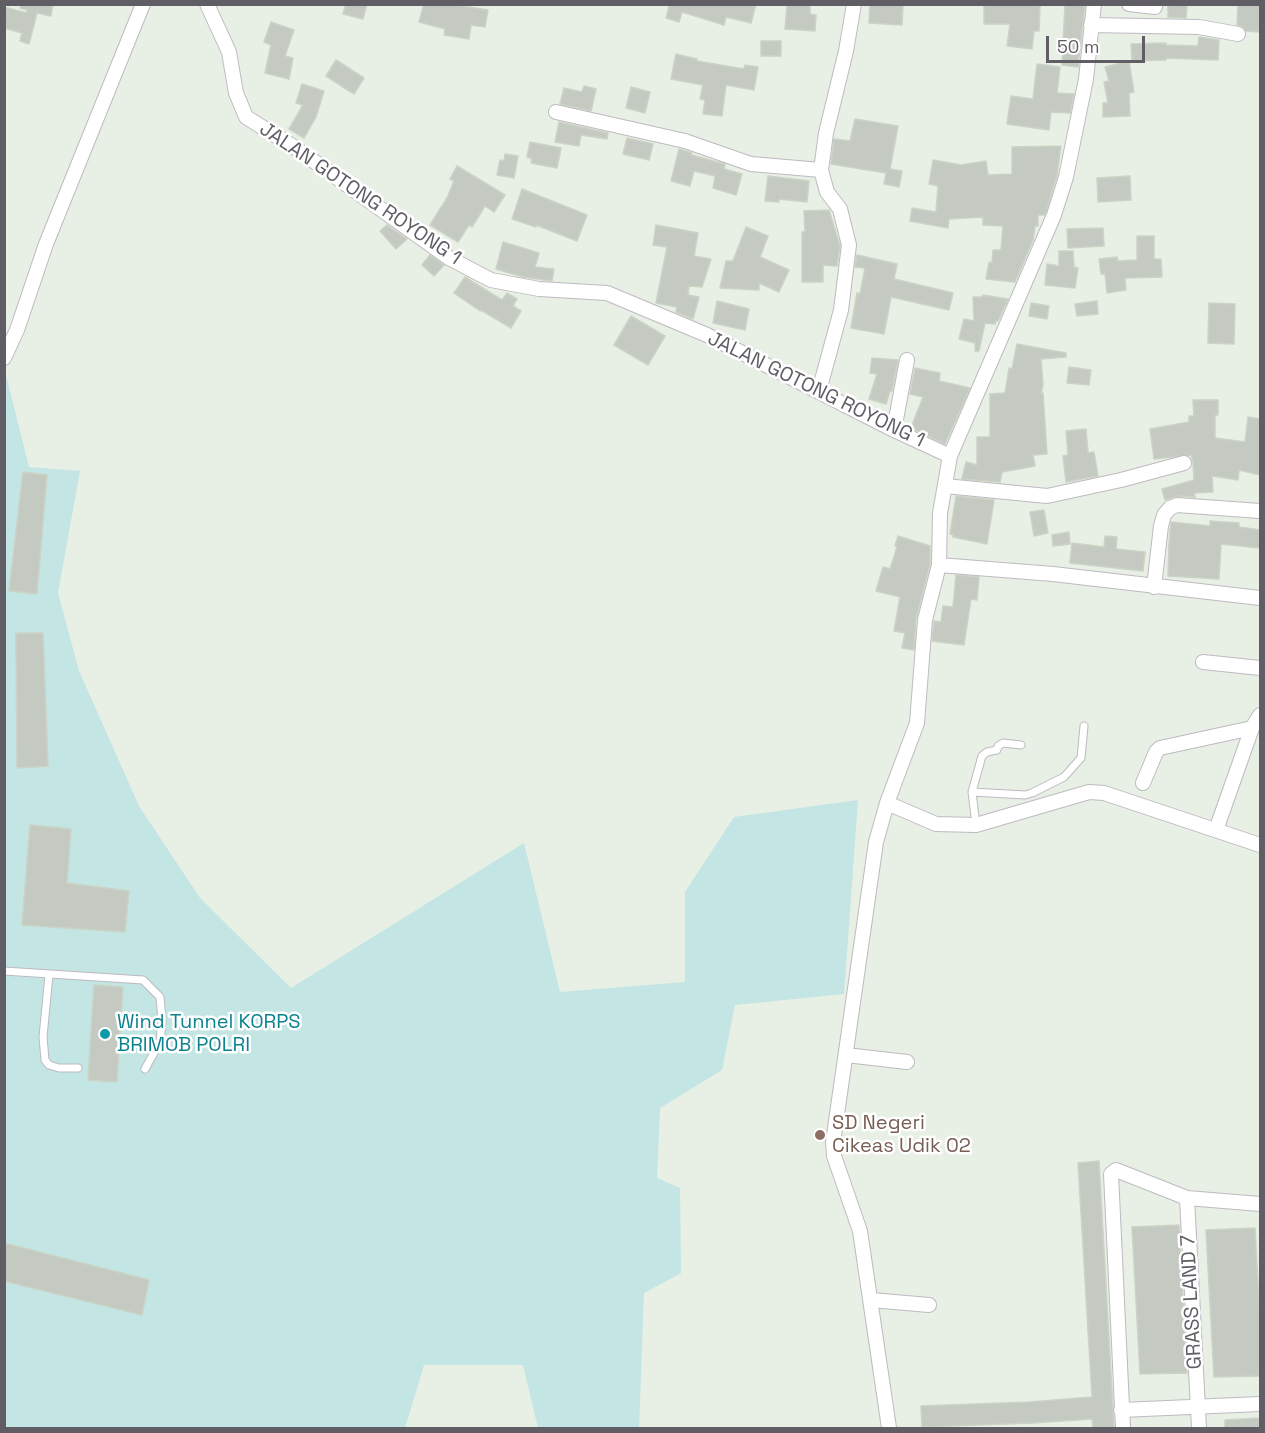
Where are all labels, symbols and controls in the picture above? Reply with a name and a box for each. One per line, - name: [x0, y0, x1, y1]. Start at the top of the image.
- scale bar: [1049, 24, 1148, 62]
- text: 50 m: [1057, 35, 1099, 58]
- street label: JALAN GOTONG ROYONG 1: [254, 117, 466, 271]
- street label: JALAN GOTONG ROYONG 1: [704, 327, 928, 453]
- place label: Wind Tunnel KORPS BRIMOB POLRI: [117, 1011, 300, 1058]
- marker: Wind Tunnel KORPS BRIMOB POLRI: [98, 1027, 112, 1041]
- place label: SD Negeri Cikeas Udik 02: [832, 1112, 971, 1159]
- marker: SD Negeri Cikeas Udik 02: [813, 1128, 827, 1142]
- street label: GRASS LAND 7: [1176, 1234, 1208, 1370]

